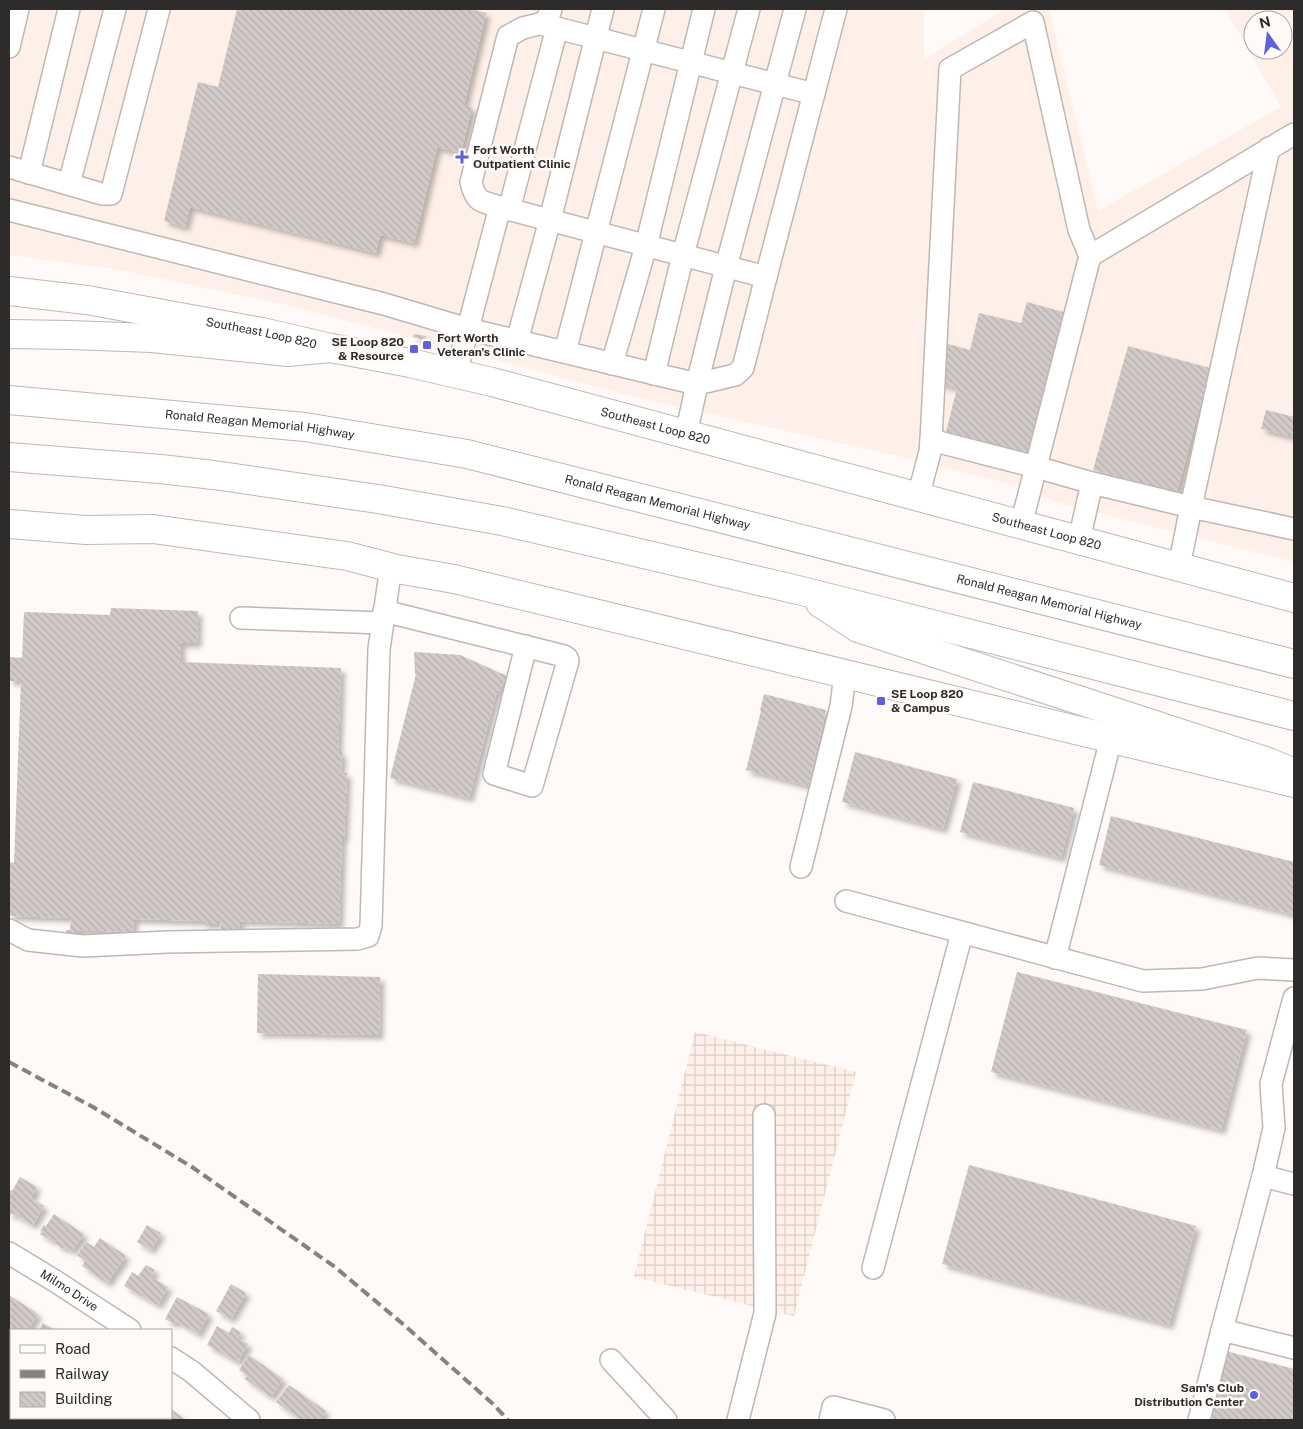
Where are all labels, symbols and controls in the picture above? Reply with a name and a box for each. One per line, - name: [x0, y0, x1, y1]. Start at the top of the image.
- north arrow: [1243, 10, 1293, 60]
- text: N: [1258, 13, 1272, 31]
- place label: Fort Worth Outpatient Clinic: [473, 143, 571, 171]
- marker: Fort Worth Outpatient Clinic: [455, 150, 469, 164]
- street label: Southeast Loop 820: [205, 315, 318, 351]
- place label: Fort Worth Veteran's Clinic: [437, 331, 526, 359]
- place label: SE Loop 820 & Resource: [331, 335, 404, 363]
- marker: Fort Worth Veteran's Clinic: [421, 339, 433, 351]
- marker: SE Loop 820 & Resource: [408, 343, 420, 355]
- street label: Southeast Loop 820: [599, 405, 712, 447]
- street label: Ronald Reagan Memorial Highway: [164, 407, 356, 442]
- street label: Ronald Reagan Memorial Highway: [563, 472, 752, 533]
- street label: Southeast Loop 820: [990, 510, 1103, 553]
- street label: Ronald Reagan Memorial Highway: [955, 572, 1144, 632]
- place label: SE Loop 820 & Campus: [891, 687, 964, 715]
- marker: SE Loop 820 & Campus: [875, 695, 887, 707]
- street label: Milmo Drive: [38, 1267, 101, 1314]
- legend: [10, 1329, 172, 1419]
- text: Road: [55, 1340, 91, 1357]
- text: Railway: [55, 1365, 109, 1382]
- place label: Sam's Club Distribution Center: [1134, 1381, 1244, 1409]
- marker: Sam's Club Distribution Center: [1248, 1389, 1260, 1401]
- text: Building: [55, 1390, 113, 1407]

